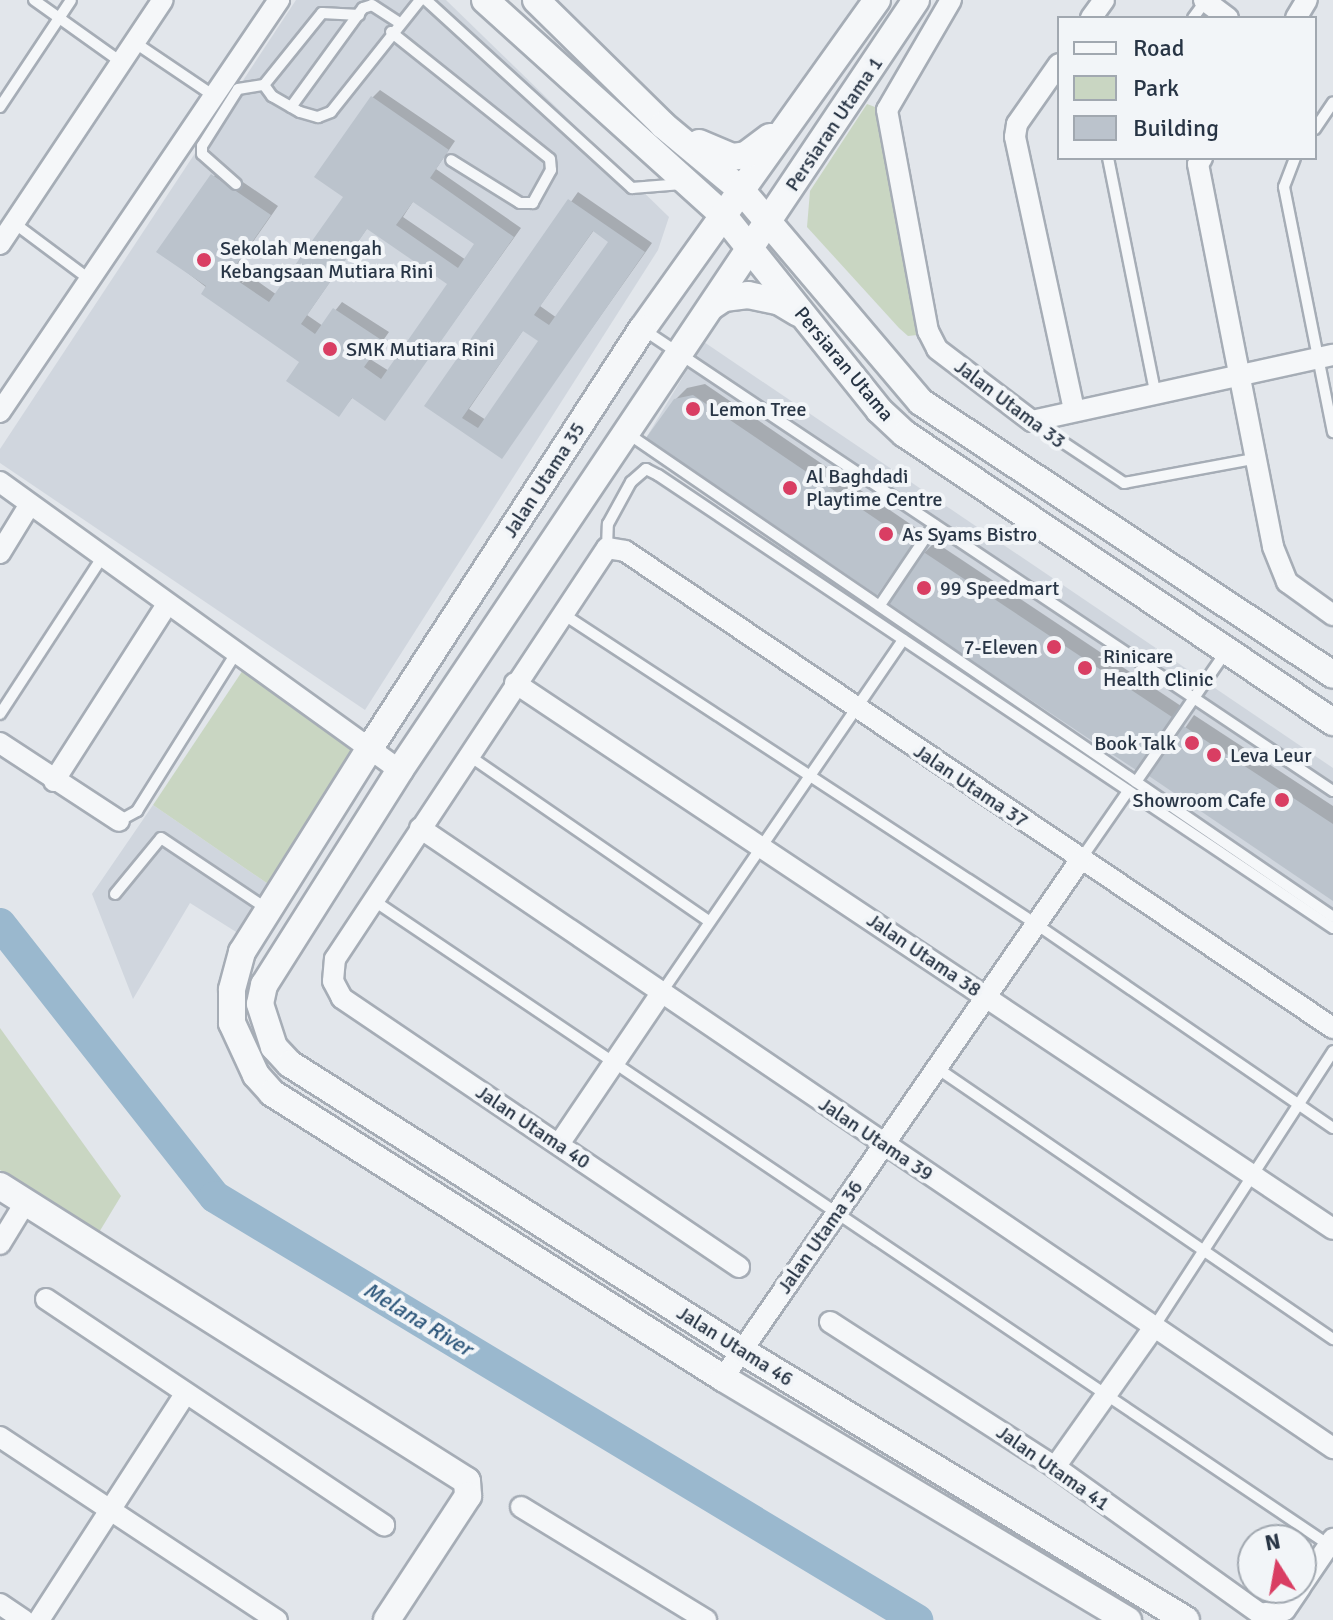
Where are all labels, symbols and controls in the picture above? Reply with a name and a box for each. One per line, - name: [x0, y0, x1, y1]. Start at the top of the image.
- legend: [1057, 16, 1317, 160]
- text: Road: [1133, 33, 1184, 63]
- street label: Persiaran Utama 1: [780, 52, 888, 196]
- text: Park: [1133, 73, 1179, 103]
- text: Building: [1133, 113, 1219, 143]
- place label: Sekolah Menengah Kebangsaan Mutiara Rini: [220, 236, 433, 283]
- marker: Sekolah Menengah Kebangsaan Mutiara Rini: [195, 251, 213, 269]
- street label: Persiaran Utama: [789, 302, 899, 426]
- place label: SMK Mutiara Rini: [346, 337, 495, 361]
- marker: SMK Mutiara Rini: [321, 340, 339, 358]
- street label: Jalan Utama 33: [950, 355, 1070, 453]
- place label: Lemon Tree: [709, 397, 806, 421]
- marker: Lemon Tree: [684, 400, 702, 418]
- street label: Jalan Utama 35: [498, 418, 590, 542]
- place label: Al Baghdadi Playtime Centre: [806, 464, 942, 511]
- marker: Al Baghdadi Playtime Centre: [781, 479, 799, 497]
- place label: As Syams Bistro: [902, 522, 1037, 546]
- marker: As Syams Bistro: [877, 525, 895, 543]
- place label: 99 Speedmart: [940, 576, 1059, 600]
- marker: 99 Speedmart: [915, 579, 933, 597]
- place label: 7-Eleven: [964, 635, 1038, 659]
- marker: 7-Eleven: [1045, 638, 1063, 656]
- place label: Rinicare Health Clinic: [1103, 644, 1213, 691]
- marker: Rinicare Health Clinic: [1074, 657, 1096, 679]
- place label: Book Talk: [1094, 731, 1176, 755]
- marker: Book Talk: [1183, 734, 1201, 752]
- street label: Jalan Utama 37: [909, 739, 1033, 833]
- place label: Leva Leur: [1230, 743, 1312, 767]
- marker: Leva Leur: [1205, 746, 1223, 764]
- place label: Showroom Cafe: [1133, 788, 1266, 812]
- marker: Showroom Cafe: [1273, 791, 1291, 809]
- street label: Jalan Utama 38: [862, 908, 986, 1002]
- street label: Jalan Utama 40: [471, 1080, 595, 1174]
- street label: Jalan Utama 39: [814, 1092, 938, 1186]
- street label: Jalan Utama 36: [772, 1176, 868, 1298]
- water label: Melana River: [359, 1276, 477, 1362]
- street label: Jalan Utama 46: [672, 1301, 798, 1391]
- street label: Jalan Utama 41: [992, 1420, 1114, 1516]
- north arrow: [1237, 1524, 1317, 1604]
- text: N: [1263, 1527, 1283, 1557]

